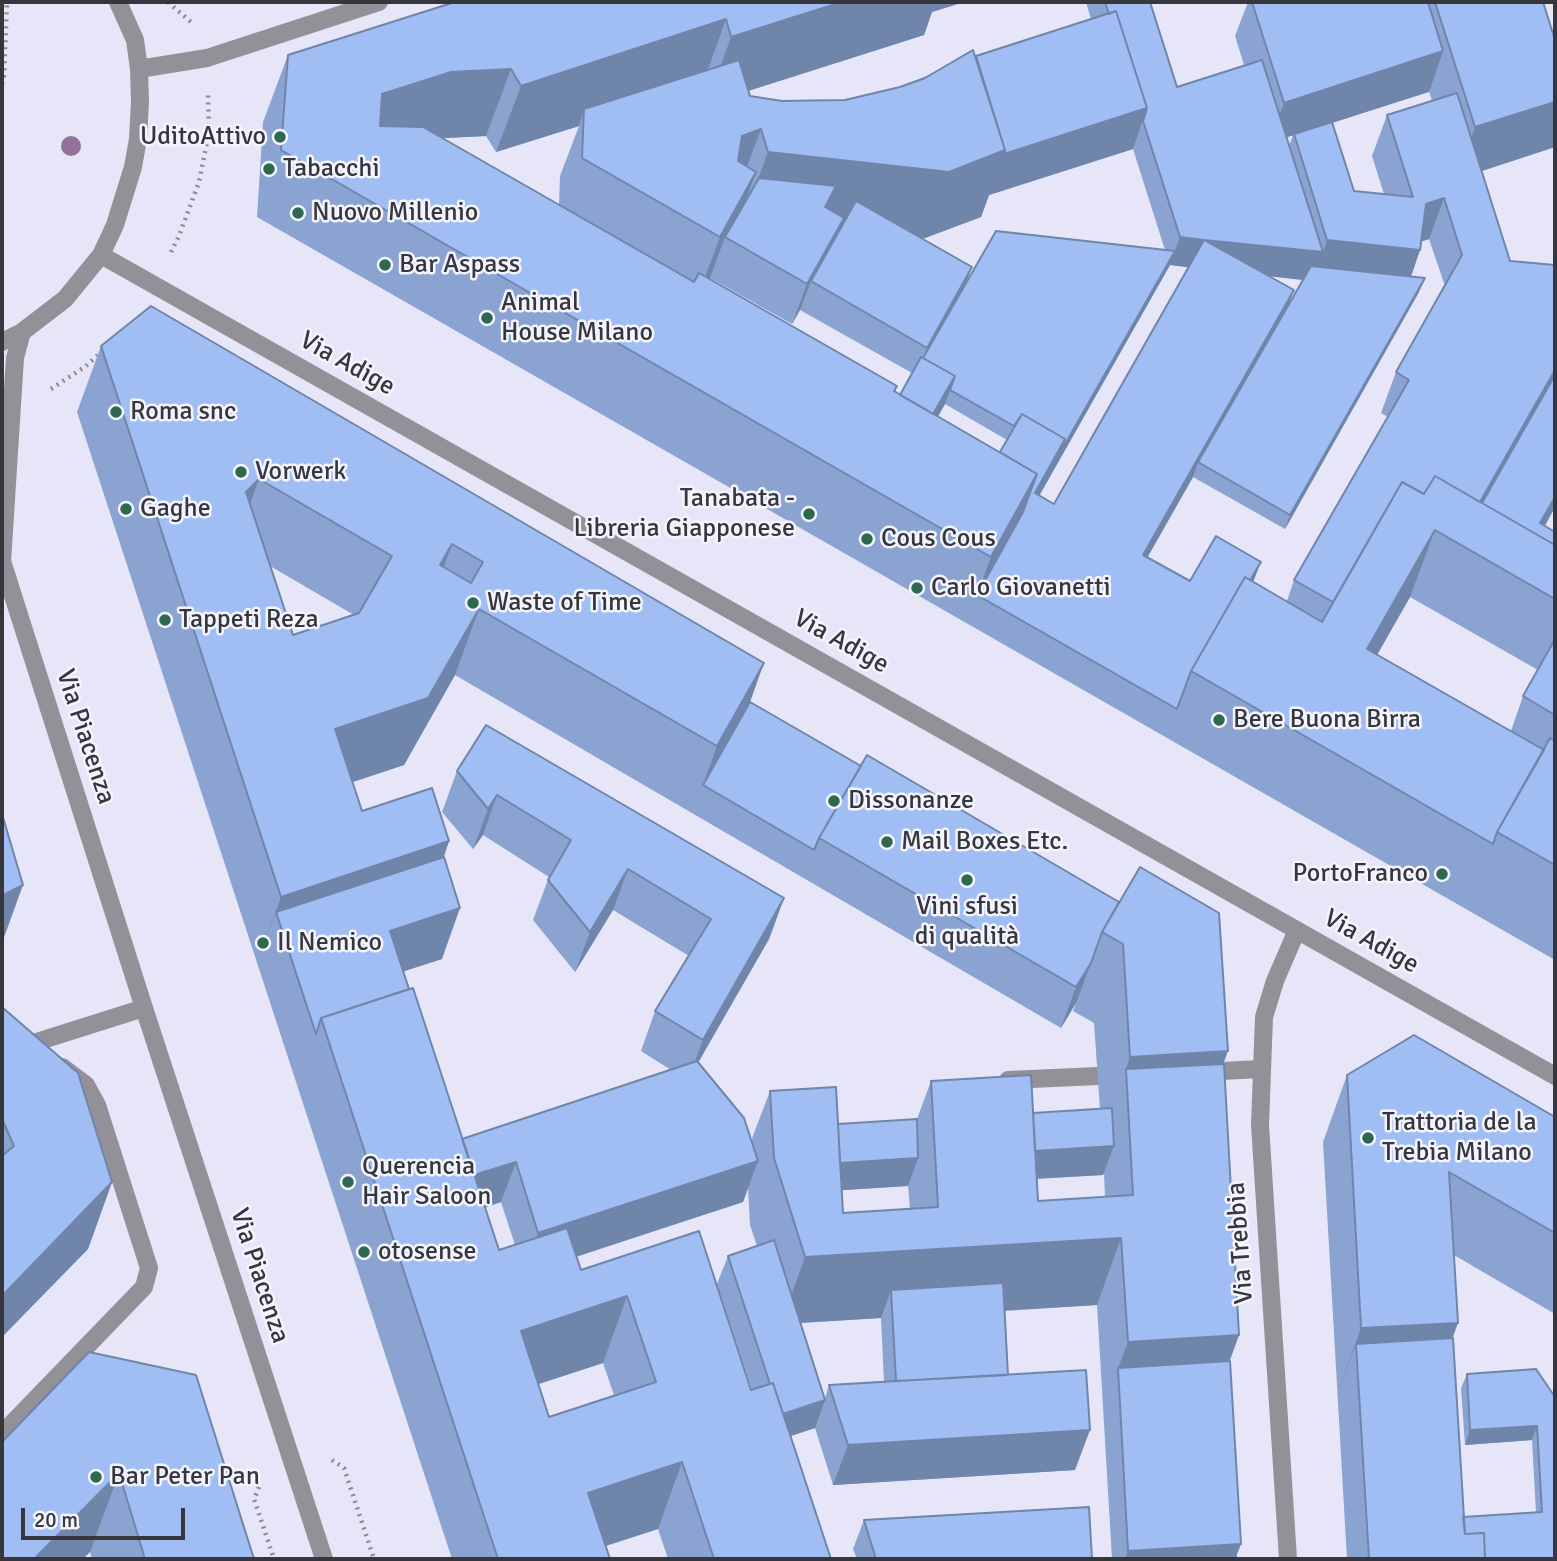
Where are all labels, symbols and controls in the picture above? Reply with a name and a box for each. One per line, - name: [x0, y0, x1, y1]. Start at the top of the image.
- place label: UditoAttivo: [140, 121, 266, 153]
- marker: UditoAttivo: [272, 129, 288, 145]
- place label: Tabacchi: [283, 153, 379, 185]
- marker: Tabacchi: [261, 161, 277, 177]
- place label: Nuovo Millenio: [312, 197, 478, 229]
- marker: Nuovo Millenio: [290, 205, 306, 221]
- place label: Bar Aspass: [399, 249, 520, 281]
- marker: Bar Aspass: [377, 257, 393, 273]
- place label: Animal House Milano: [501, 287, 653, 348]
- marker: Animal House Milano: [479, 310, 495, 326]
- street label: Via Adige: [294, 325, 400, 403]
- place label: Roma snc: [130, 396, 236, 428]
- marker: Roma snc: [108, 404, 124, 420]
- place label: Vorwerk: [255, 456, 346, 488]
- marker: Vorwerk: [233, 464, 249, 480]
- place label: Tanabata - Libreria Giapponese: [573, 483, 795, 544]
- place label: Gaghe: [140, 493, 211, 525]
- marker: Gaghe: [118, 501, 134, 517]
- marker: Tanabata - Libreria Giapponese: [801, 506, 817, 522]
- place label: Cous Cous: [881, 523, 996, 555]
- marker: Cous Cous: [859, 531, 875, 547]
- place label: Carlo Giovanetti: [931, 572, 1111, 604]
- marker: Carlo Giovanetti: [909, 580, 925, 596]
- place label: Waste of Time: [487, 587, 642, 619]
- marker: Waste of Time: [465, 595, 481, 611]
- street label: Via Adige: [788, 603, 894, 681]
- place label: Tappeti Reza: [179, 604, 319, 636]
- marker: Tappeti Reza: [157, 612, 173, 628]
- street label: Via Piacenza: [49, 666, 121, 808]
- place label: Bere Buona Birra: [1233, 704, 1421, 736]
- marker: Bere Buona Birra: [1211, 712, 1227, 728]
- place label: Dissonanze: [848, 785, 974, 817]
- marker: Dissonanze: [826, 793, 842, 809]
- place label: Mail Boxes Etc.: [901, 826, 1068, 858]
- marker: Mail Boxes Etc.: [879, 834, 895, 850]
- place label: PortoFranco: [1293, 858, 1428, 890]
- marker: PortoFranco: [1434, 866, 1450, 882]
- marker: Vini sfusi di qualità: [959, 872, 975, 888]
- place label: Vini sfusi di qualità: [915, 891, 1019, 953]
- street label: Via Adige: [1318, 903, 1424, 981]
- place label: Il Nemico: [277, 927, 382, 959]
- marker: Il Nemico: [255, 935, 271, 951]
- place label: Trattoria de la Trebia Milano: [1382, 1107, 1537, 1168]
- marker: Trattoria de la Trebia Milano: [1360, 1130, 1376, 1146]
- place label: Querencia Hair Saloon: [362, 1151, 491, 1212]
- marker: Querencia Hair Saloon: [340, 1174, 356, 1190]
- street label: Via Trebbia: [1221, 1181, 1261, 1305]
- street label: Via Piacenza: [223, 1205, 295, 1347]
- place label: otosense: [378, 1236, 477, 1268]
- marker: otosense: [356, 1244, 372, 1260]
- place label: Bar Peter Pan: [110, 1461, 260, 1493]
- marker: Bar Peter Pan: [88, 1469, 104, 1485]
- scale bar: [24, 1494, 189, 1538]
- text: 20 m: [34, 1507, 78, 1533]

